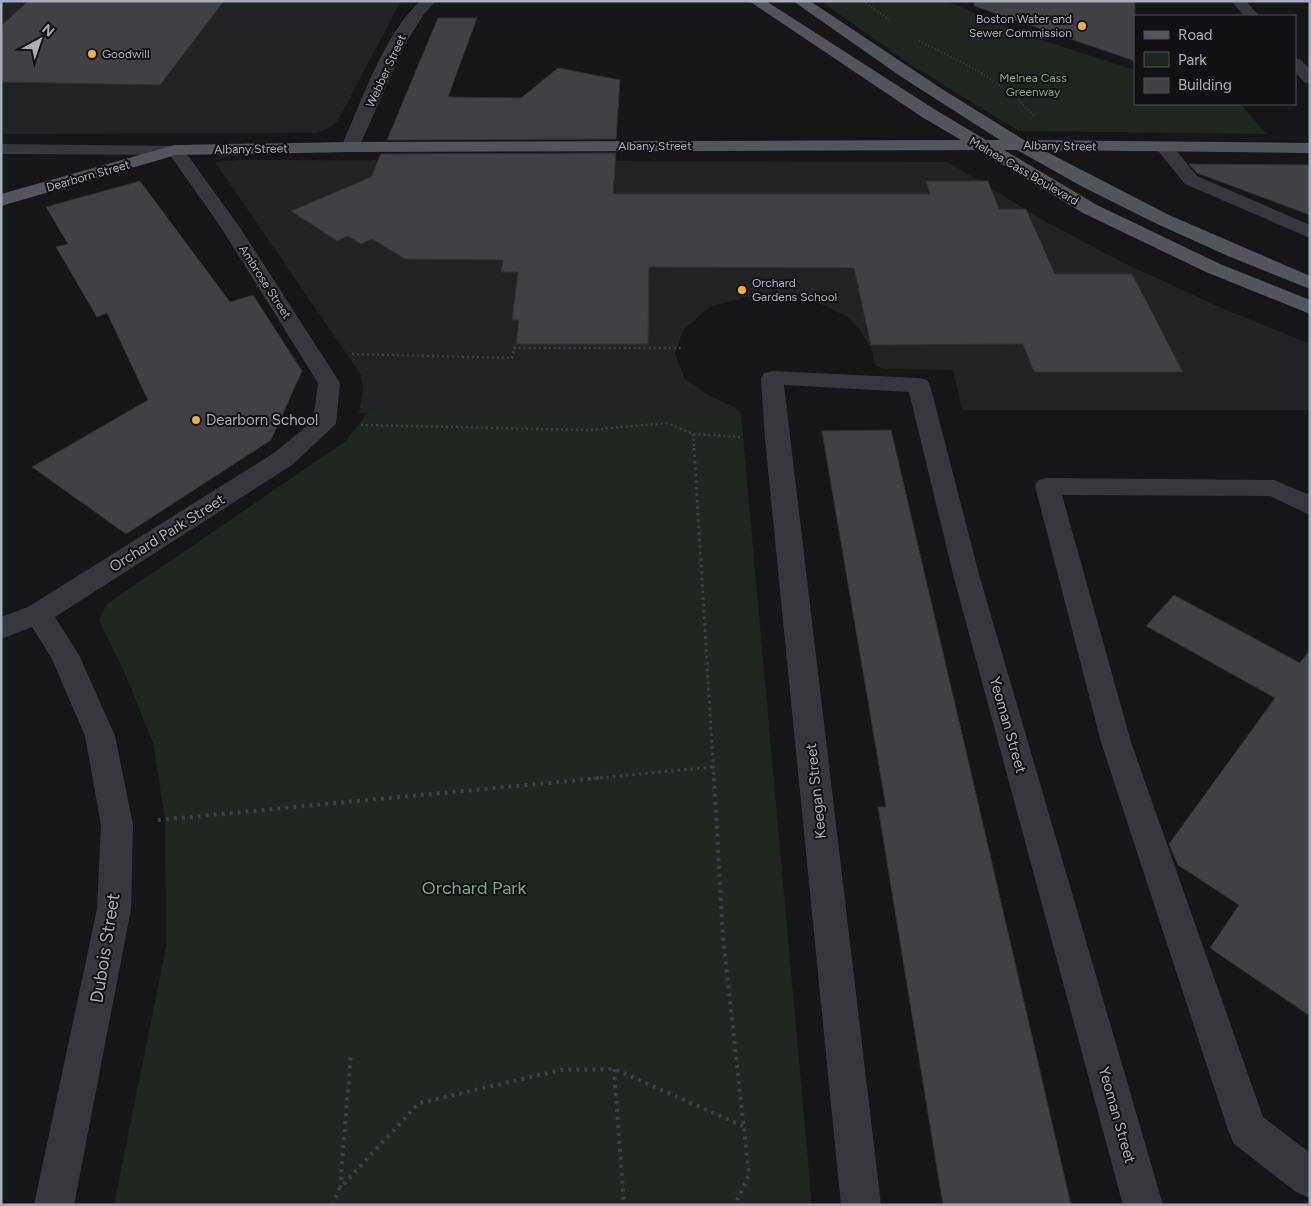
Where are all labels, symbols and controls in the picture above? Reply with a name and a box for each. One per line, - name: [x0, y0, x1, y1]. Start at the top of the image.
- place label: Boston Water and Sewer Commission: [969, 12, 1072, 40]
- north arrow: [15, 15, 65, 65]
- legend: [1134, 15, 1296, 105]
- text: N: [38, 20, 58, 40]
- marker: Boston Water and Sewer Commission: [1076, 20, 1088, 32]
- text: Road: [1178, 26, 1213, 44]
- street label: Webber Street: [363, 32, 409, 110]
- place label: Goodwill: [102, 47, 150, 61]
- marker: Goodwill: [86, 48, 98, 60]
- text: Park: [1178, 51, 1207, 69]
- park label: Melnea Cass Greenway: [999, 71, 1067, 99]
- text: Building: [1178, 76, 1232, 94]
- street label: Melnea Cass Boulevard: [967, 134, 1081, 208]
- street label: Albany Street: [1023, 138, 1097, 154]
- street label: Albany Street: [618, 139, 692, 153]
- street label: Albany Street: [214, 141, 288, 157]
- street label: Dearborn Street: [45, 157, 132, 195]
- street label: Ambrose Street: [236, 243, 294, 322]
- place label: Orchard Gardens School: [752, 276, 837, 304]
- marker: Orchard Gardens School: [736, 284, 748, 296]
- place label: Dearborn School: [206, 411, 318, 429]
- marker: Dearborn School: [190, 414, 202, 426]
- street label: Orchard Park Street: [106, 490, 228, 576]
- street label: Yeoman Street: [986, 675, 1030, 776]
- street label: Keegan Street: [802, 742, 830, 840]
- park label: Orchard Park: [422, 877, 526, 899]
- street label: Dubois Street: [85, 891, 125, 1004]
- street label: Yeoman Street: [1095, 1065, 1139, 1166]

